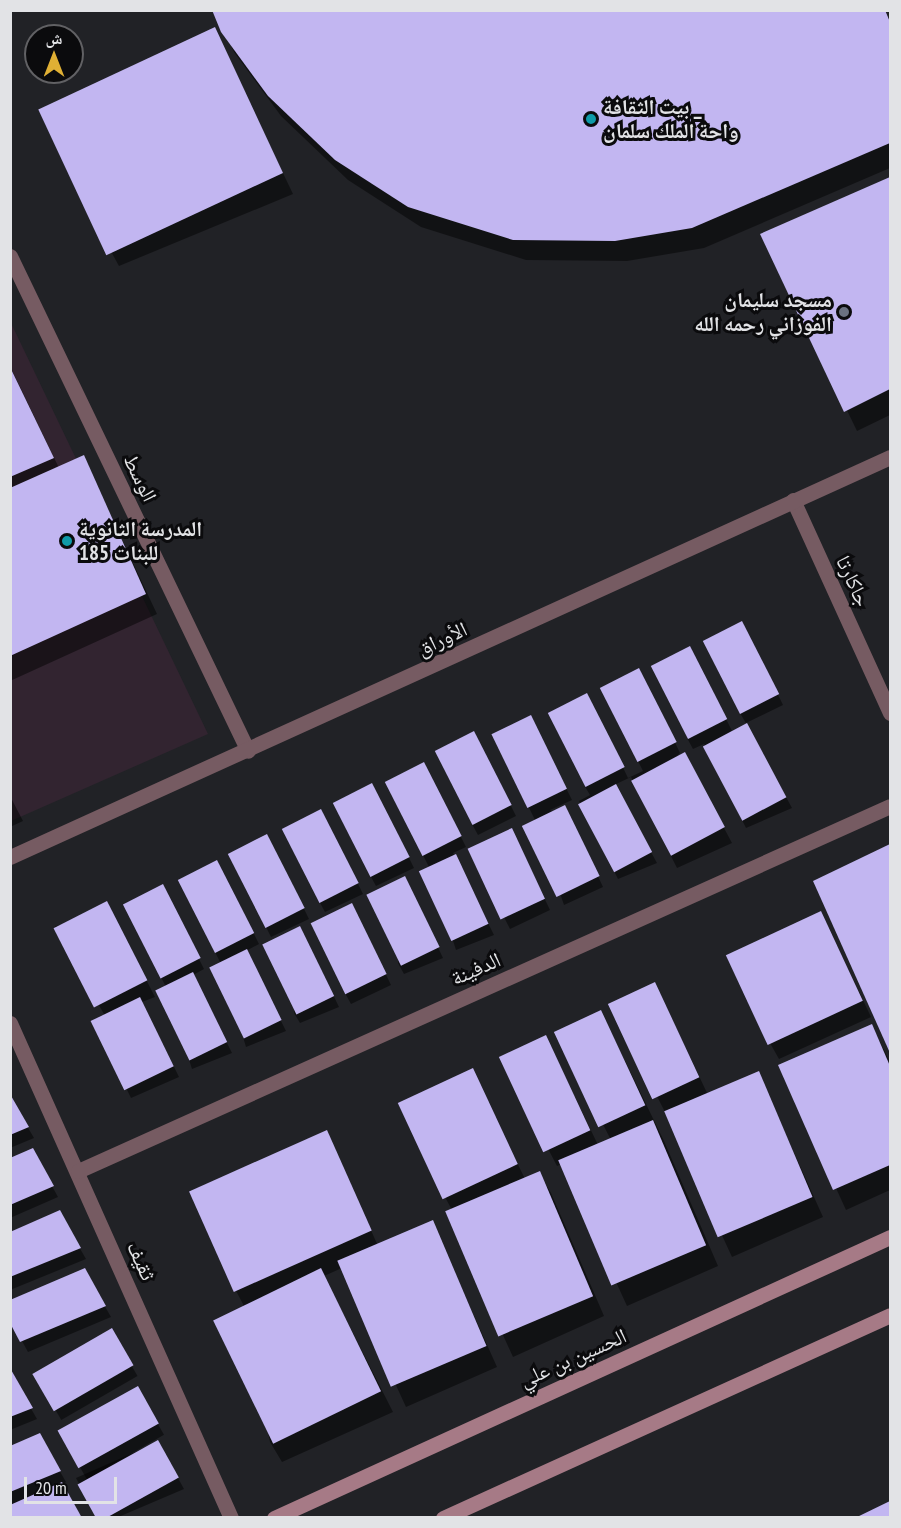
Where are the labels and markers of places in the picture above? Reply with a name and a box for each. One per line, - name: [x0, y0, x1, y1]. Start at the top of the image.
- place label: بيت الثقافة _ واحة الملك سلمان: [603, 94, 739, 144]
- marker: بيت الثقافة _ واحة الملك سلمان: [584, 112, 598, 126]
- place label: مسجد سليمان الفوزاني رحمه الله: [694, 287, 832, 337]
- marker: مسجد سليمان الفوزاني رحمه الله: [837, 305, 851, 319]
- place label: المدرسة الثانوية 185 للبنات: [79, 516, 202, 566]
- marker: المدرسة الثانوية 185 للبنات: [60, 534, 74, 548]

